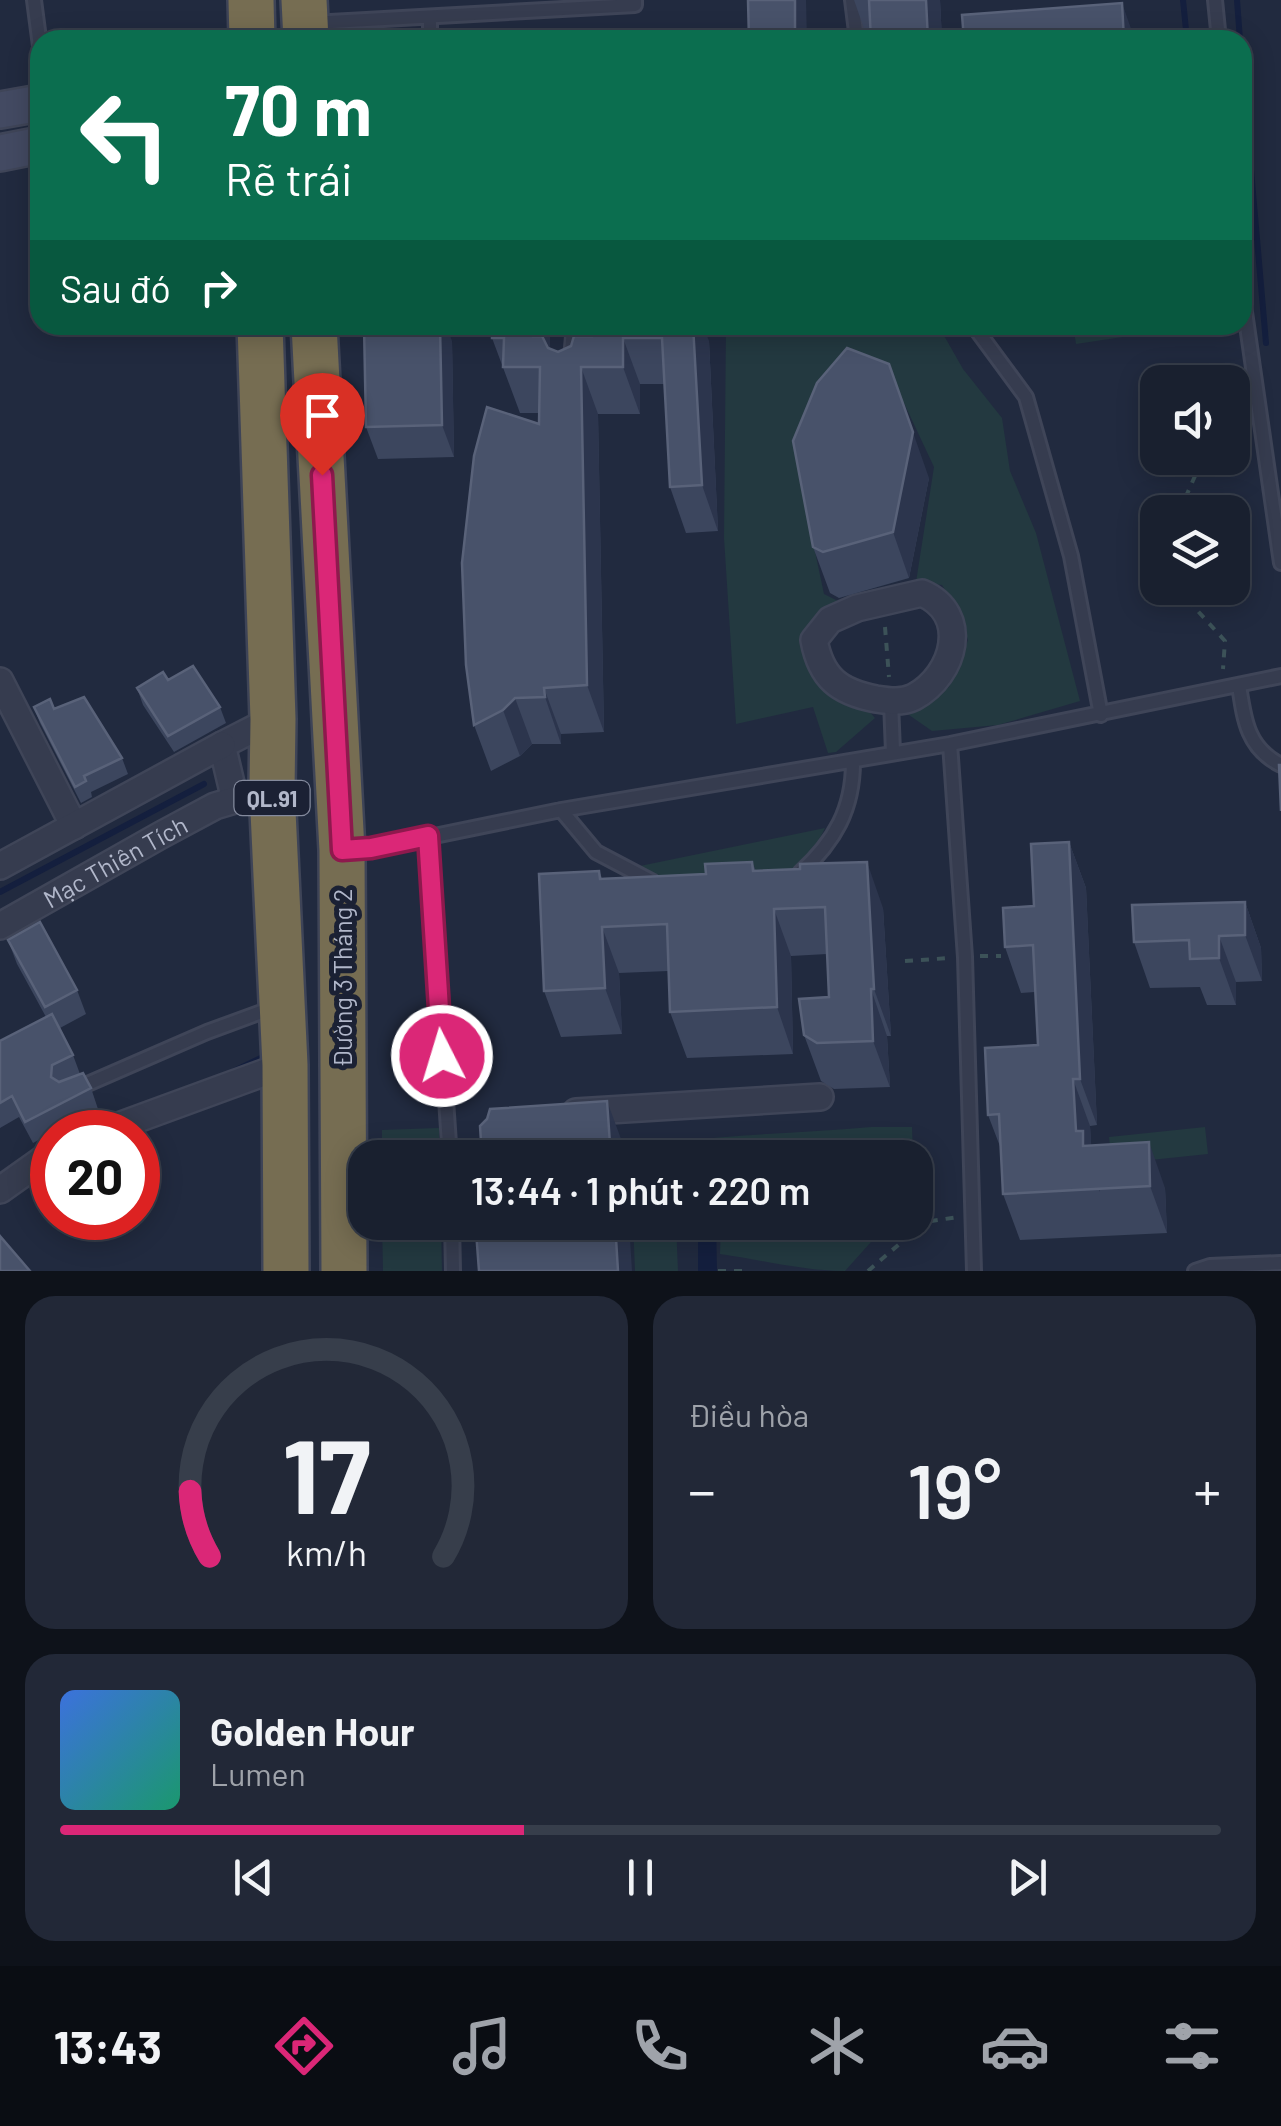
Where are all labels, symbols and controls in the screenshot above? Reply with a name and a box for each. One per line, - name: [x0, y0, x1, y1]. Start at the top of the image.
- text: 70 m: [225, 66, 372, 150]
- icon: left: [60, 70, 190, 200]
- text: Rẽ trái: [225, 151, 353, 205]
- icon: right: [191, 260, 246, 315]
- text: Sau đó: [60, 265, 171, 311]
- map controls: [1140, 365, 1250, 605]
- button: sound: [1140, 365, 1250, 475]
- pin: [280, 373, 365, 476]
- icon: arrive: [295, 388, 350, 443]
- button: layers: [1140, 495, 1250, 605]
- road number: QL.91: [234, 781, 310, 815]
- street label: Mạc Thiên Tích: [38, 809, 192, 914]
- street label: Đường 3 Tháng 2: [327, 888, 357, 1068]
- position arrow: [390, 1004, 494, 1108]
- speed limit sign: 20: [30, 1110, 160, 1240]
- text: 13:44 · 1 phút · 220 m: [471, 1167, 810, 1213]
- text: Điều hòa: [688, 1395, 809, 1433]
- text: 17: [282, 1410, 371, 1535]
- text: 19°: [907, 1444, 1002, 1534]
- text: −: [688, 1456, 716, 1522]
- text: +: [1193, 1456, 1221, 1522]
- text: km/h: [286, 1530, 367, 1573]
- text: Golden Hour: [210, 1708, 415, 1754]
- text: Lumen: [210, 1754, 306, 1792]
- icon: previous: [226, 1850, 281, 1905]
- icon: pause: [613, 1850, 668, 1905]
- icon: next: [1000, 1850, 1055, 1905]
- icon: directions: [269, 2011, 339, 2081]
- icon: music: [447, 2011, 517, 2081]
- icon: phone: [625, 2011, 695, 2081]
- icon: climate: [802, 2011, 872, 2081]
- icon: car: [980, 2011, 1050, 2081]
- icon: filters: [1157, 2011, 1227, 2081]
- text: 13:43: [54, 2019, 162, 2073]

